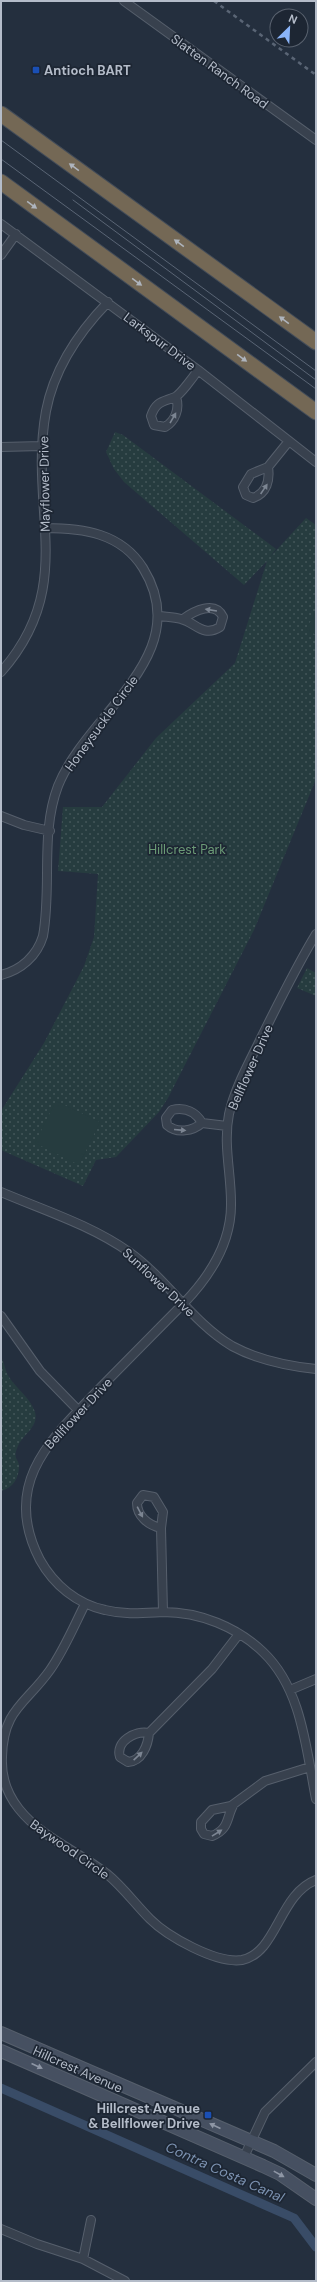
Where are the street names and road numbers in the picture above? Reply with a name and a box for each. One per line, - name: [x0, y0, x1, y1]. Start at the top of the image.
- street label: Slatten Ranch Road: [168, 30, 272, 112]
- street label: Larkspur Drive: [120, 309, 199, 374]
- street label: Mayflower Drive: [35, 436, 54, 532]
- street label: Honeysuckle Circle: [61, 672, 142, 775]
- street label: Bellflower Drive: [224, 1022, 277, 1113]
- street label: Sunflower Drive: [119, 1244, 199, 1320]
- street label: Bellflower Drive: [41, 1374, 116, 1453]
- street label: Baywood Circle: [27, 1816, 113, 1883]
- street label: Hillcrest Avenue: [30, 2042, 125, 2097]

